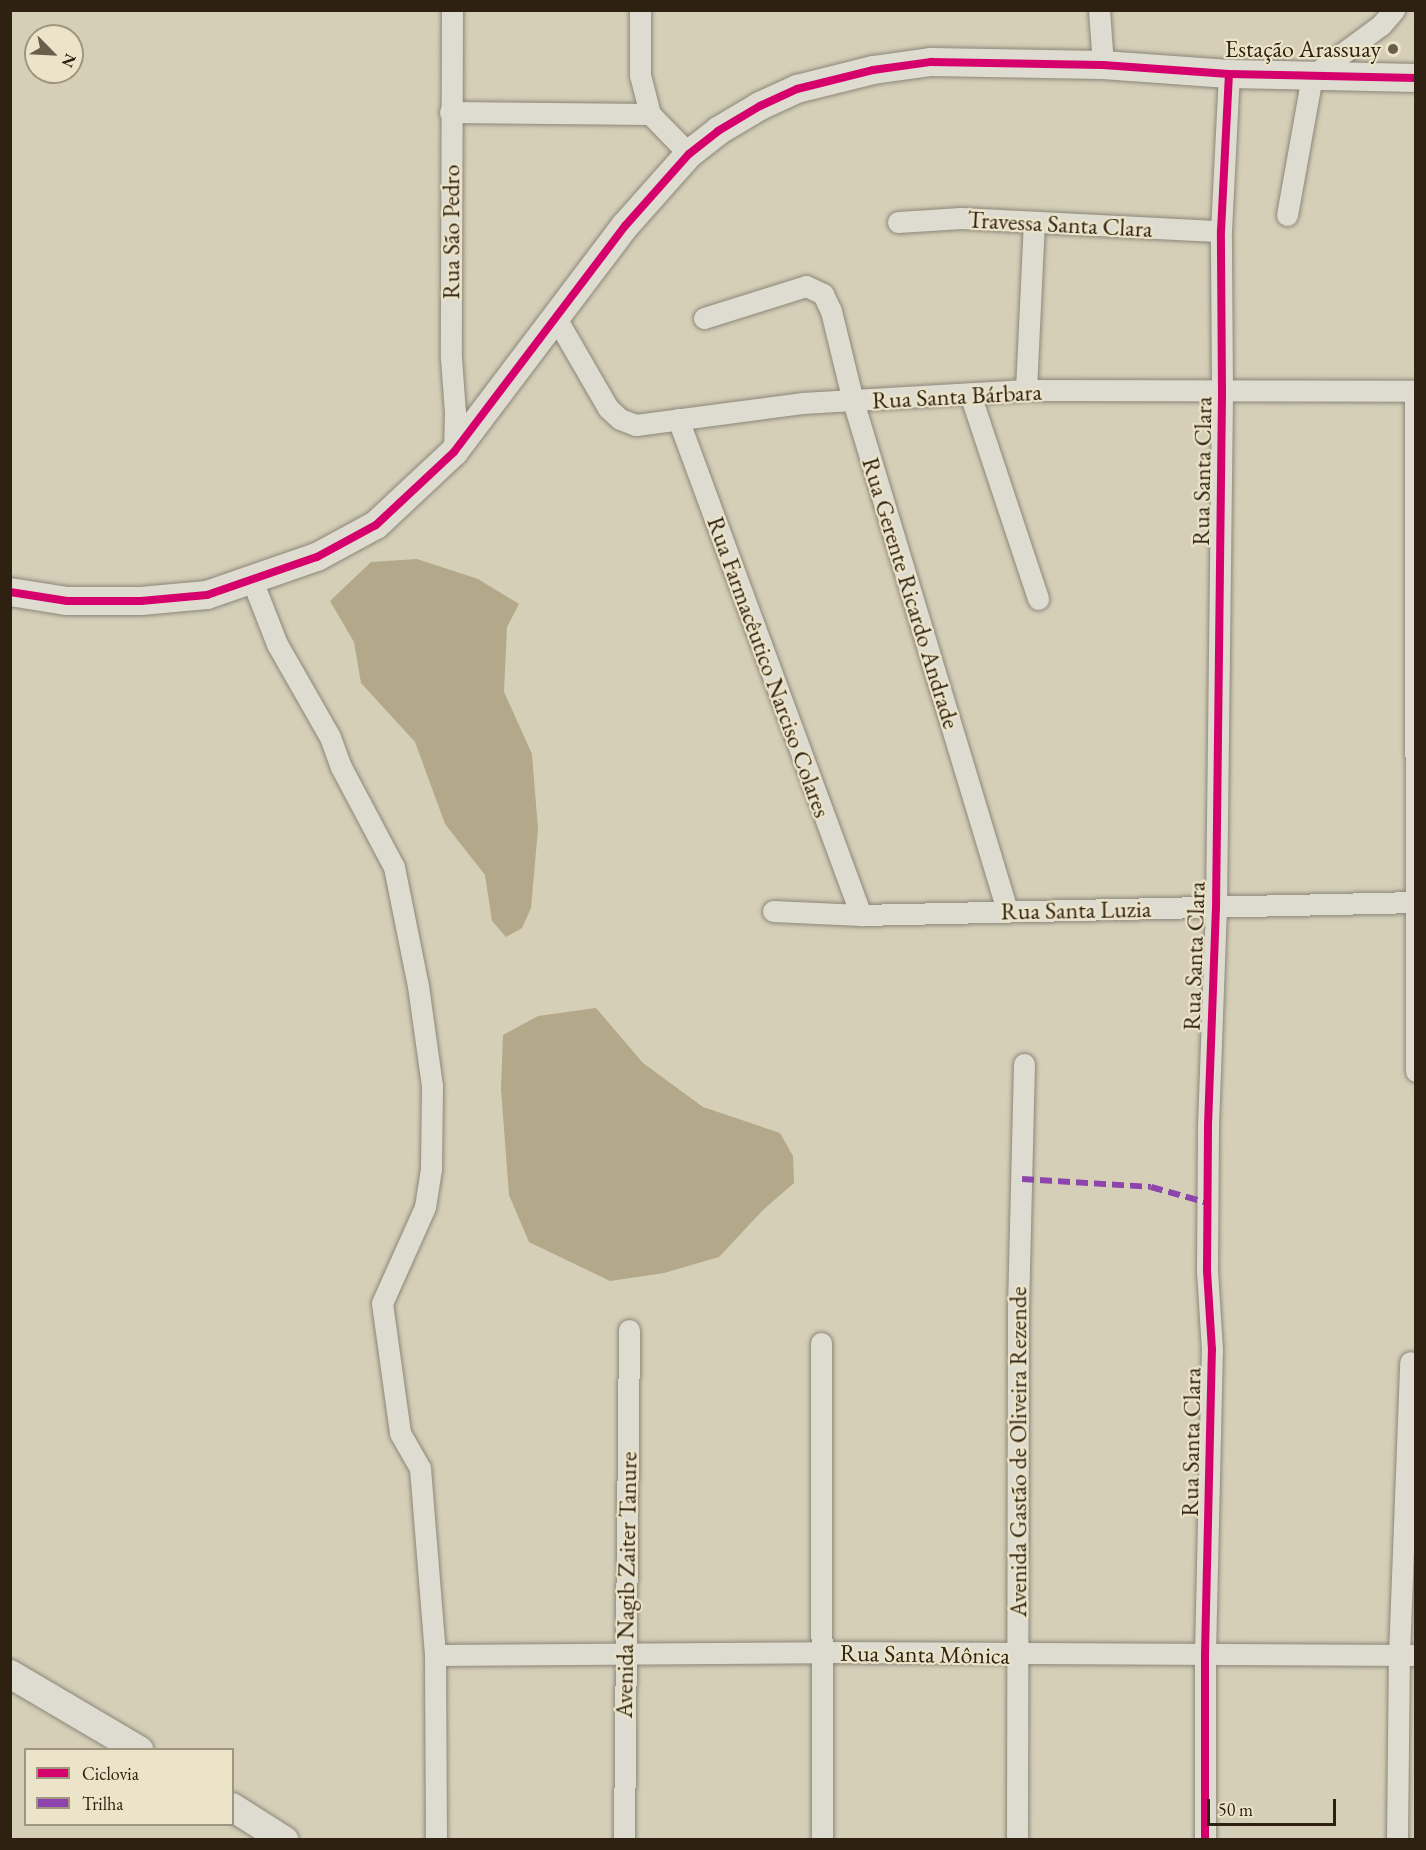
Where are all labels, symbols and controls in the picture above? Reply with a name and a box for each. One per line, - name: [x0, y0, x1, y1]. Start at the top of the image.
- north arrow: [24, 24, 84, 84]
- place label: Estação Arassuay: [1225, 35, 1381, 63]
- marker: Estação Arassuay: [1386, 42, 1400, 56]
- text: N: [57, 51, 81, 71]
- street label: Rua São Pedro: [437, 165, 465, 299]
- street label: Travessa Santa Clara: [967, 205, 1153, 243]
- street label: Rua Santa Bárbara: [871, 377, 1043, 415]
- street label: Rua Santa Clara: [1186, 396, 1218, 546]
- street label: Rua Gerente Ricardo Andrade: [856, 454, 966, 732]
- street label: Rua Farmacêutico Narciso Colares: [701, 513, 837, 821]
- street label: Rua Santa Clara: [1177, 881, 1211, 1031]
- street label: Rua Santa Luzia: [1000, 894, 1152, 926]
- street label: Avenida Gastão de Oliveira Rezende: [1004, 1287, 1032, 1617]
- street label: Rua Santa Clara: [1175, 1367, 1207, 1517]
- street label: Avenida Nagib Zaiter Tanure: [609, 1451, 643, 1719]
- street label: Rua Santa Mônica: [840, 1638, 1010, 1670]
- legend: [24, 1748, 234, 1826]
- text: Ciclovia: [82, 1762, 139, 1785]
- scale bar: [1210, 1787, 1339, 1825]
- text: Trilha: [82, 1792, 123, 1815]
- text: 50 m: [1218, 1798, 1253, 1821]

